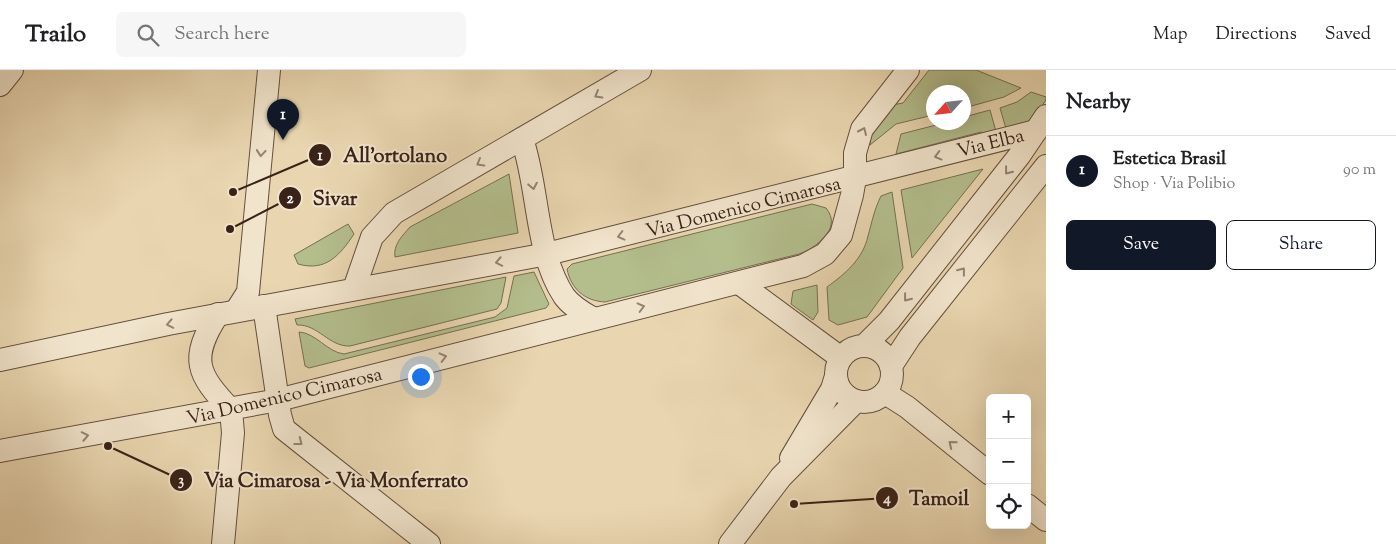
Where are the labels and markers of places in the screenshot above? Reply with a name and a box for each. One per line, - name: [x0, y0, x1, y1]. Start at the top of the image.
- pin: 1: [267, 99, 299, 140]
- callout: All'ortolano: [308, 137, 457, 172]
- callout: Sivar: [278, 180, 367, 215]
- callout: Via Cimarosa - Via Monferrato: [169, 463, 478, 498]
- callout: Tamoil: [874, 480, 980, 515]

